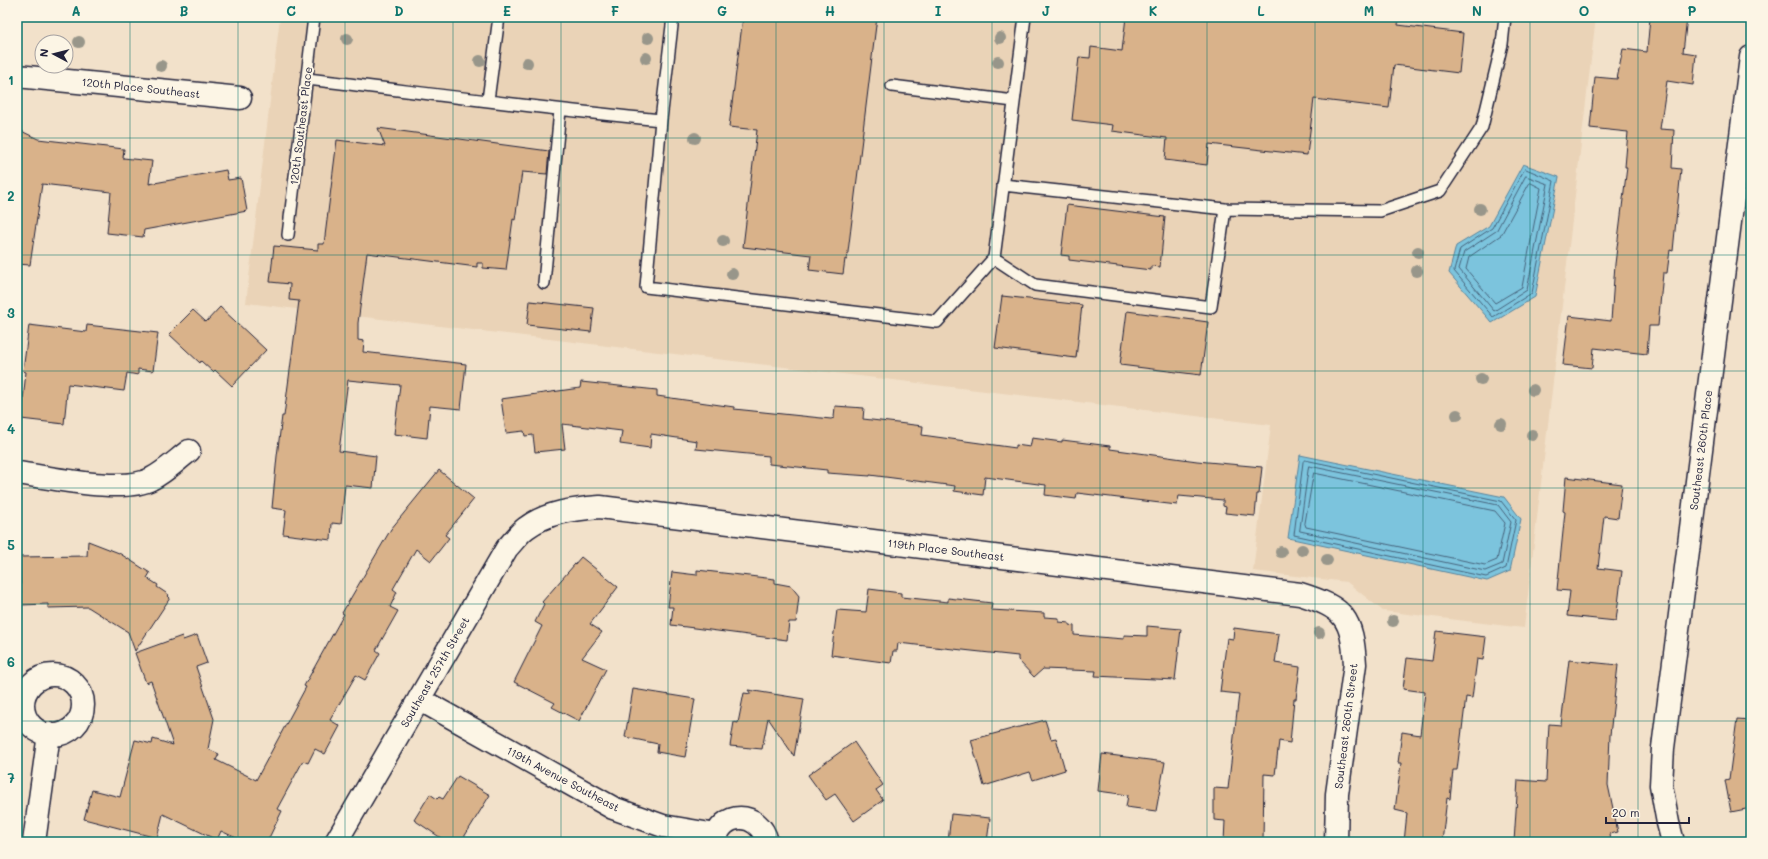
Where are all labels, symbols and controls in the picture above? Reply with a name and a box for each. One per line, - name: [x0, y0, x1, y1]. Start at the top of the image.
- text: A: [71, 2, 81, 19]
- text: B: [180, 2, 189, 19]
- text: C: [286, 2, 296, 19]
- text: D: [394, 2, 404, 19]
- text: E: [503, 2, 511, 19]
- text: F: [611, 2, 619, 19]
- text: G: [717, 2, 727, 19]
- text: H: [825, 2, 835, 19]
- text: I: [935, 2, 942, 19]
- text: J: [1042, 2, 1050, 19]
- text: K: [1149, 2, 1158, 19]
- text: L: [1257, 2, 1265, 19]
- text: M: [1364, 2, 1374, 19]
- text: N: [1472, 2, 1482, 19]
- text: O: [1579, 2, 1589, 19]
- text: P: [1688, 2, 1697, 19]
- north arrow: [34, 34, 74, 74]
- text: N: [36, 48, 52, 58]
- street label: 120th Southeast Place: [286, 66, 315, 186]
- text: 1: [8, 71, 14, 88]
- street label: 120th Place Southeast: [81, 74, 201, 101]
- text: 2: [7, 187, 15, 204]
- text: 3: [7, 304, 15, 321]
- street label: Southeast 260th Place: [1686, 389, 1715, 511]
- text: 4: [7, 420, 15, 437]
- street label: 119th Place Southeast: [887, 535, 1006, 564]
- text: 5: [7, 536, 15, 553]
- street label: Southeast 257th Street: [397, 614, 472, 730]
- text: 6: [7, 653, 15, 670]
- street label: Southeast 260th Street: [1330, 662, 1361, 790]
- street label: 119th Avenue Southeast: [504, 742, 623, 815]
- text: 7: [7, 769, 15, 786]
- scale bar: [1606, 799, 1689, 825]
- text: 20 m: [1612, 804, 1640, 820]

